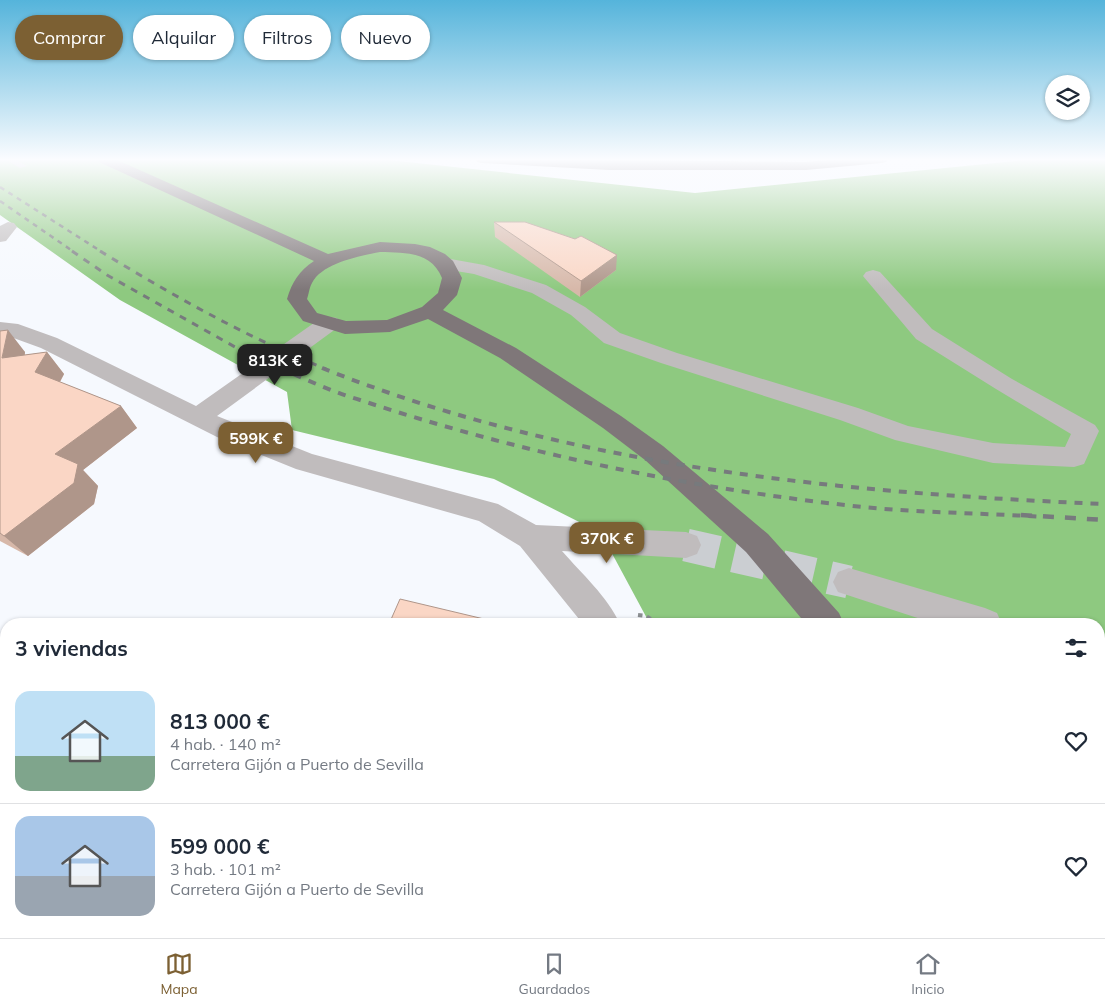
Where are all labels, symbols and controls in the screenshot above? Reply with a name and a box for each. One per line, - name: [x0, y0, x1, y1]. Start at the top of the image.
- chip: Comprar: [15, 15, 123, 60]
- chip: Alquilar: [133, 15, 234, 60]
- chip: Filtros: [244, 15, 331, 60]
- chip: Nuevo: [341, 15, 430, 60]
- map controls: [1045, 75, 1090, 120]
- button: layers: [1045, 75, 1090, 120]
- pin: 813K €: [234, 344, 316, 386]
- text: 813K €: [248, 350, 302, 370]
- pin: 599K €: [215, 422, 297, 464]
- text: 599K €: [229, 428, 283, 448]
- pin: 370K €: [566, 522, 648, 564]
- text: 370K €: [580, 528, 634, 548]
- icon: filters: [1062, 634, 1090, 662]
- text: 3 viviendas: [15, 635, 128, 661]
- text: 813 000 €: [170, 708, 270, 734]
- icon: home: [55, 711, 115, 771]
- icon: heart: [1062, 727, 1090, 755]
- text: 4 hab. · 140 m²: [170, 734, 281, 754]
- text: Carretera Gijón a Puerto de Sevilla: [170, 754, 424, 774]
- text: 599 000 €: [170, 833, 270, 859]
- icon: home: [55, 836, 115, 896]
- icon: heart: [1062, 852, 1090, 880]
- text: 3 hab. · 101 m²: [170, 859, 281, 879]
- text: Carretera Gijón a Puerto de Sevilla: [170, 879, 424, 899]
- tab: Mapa: [160, 950, 198, 998]
- tab: Guardados: [518, 950, 590, 998]
- tab: Inicio: [911, 950, 945, 998]

